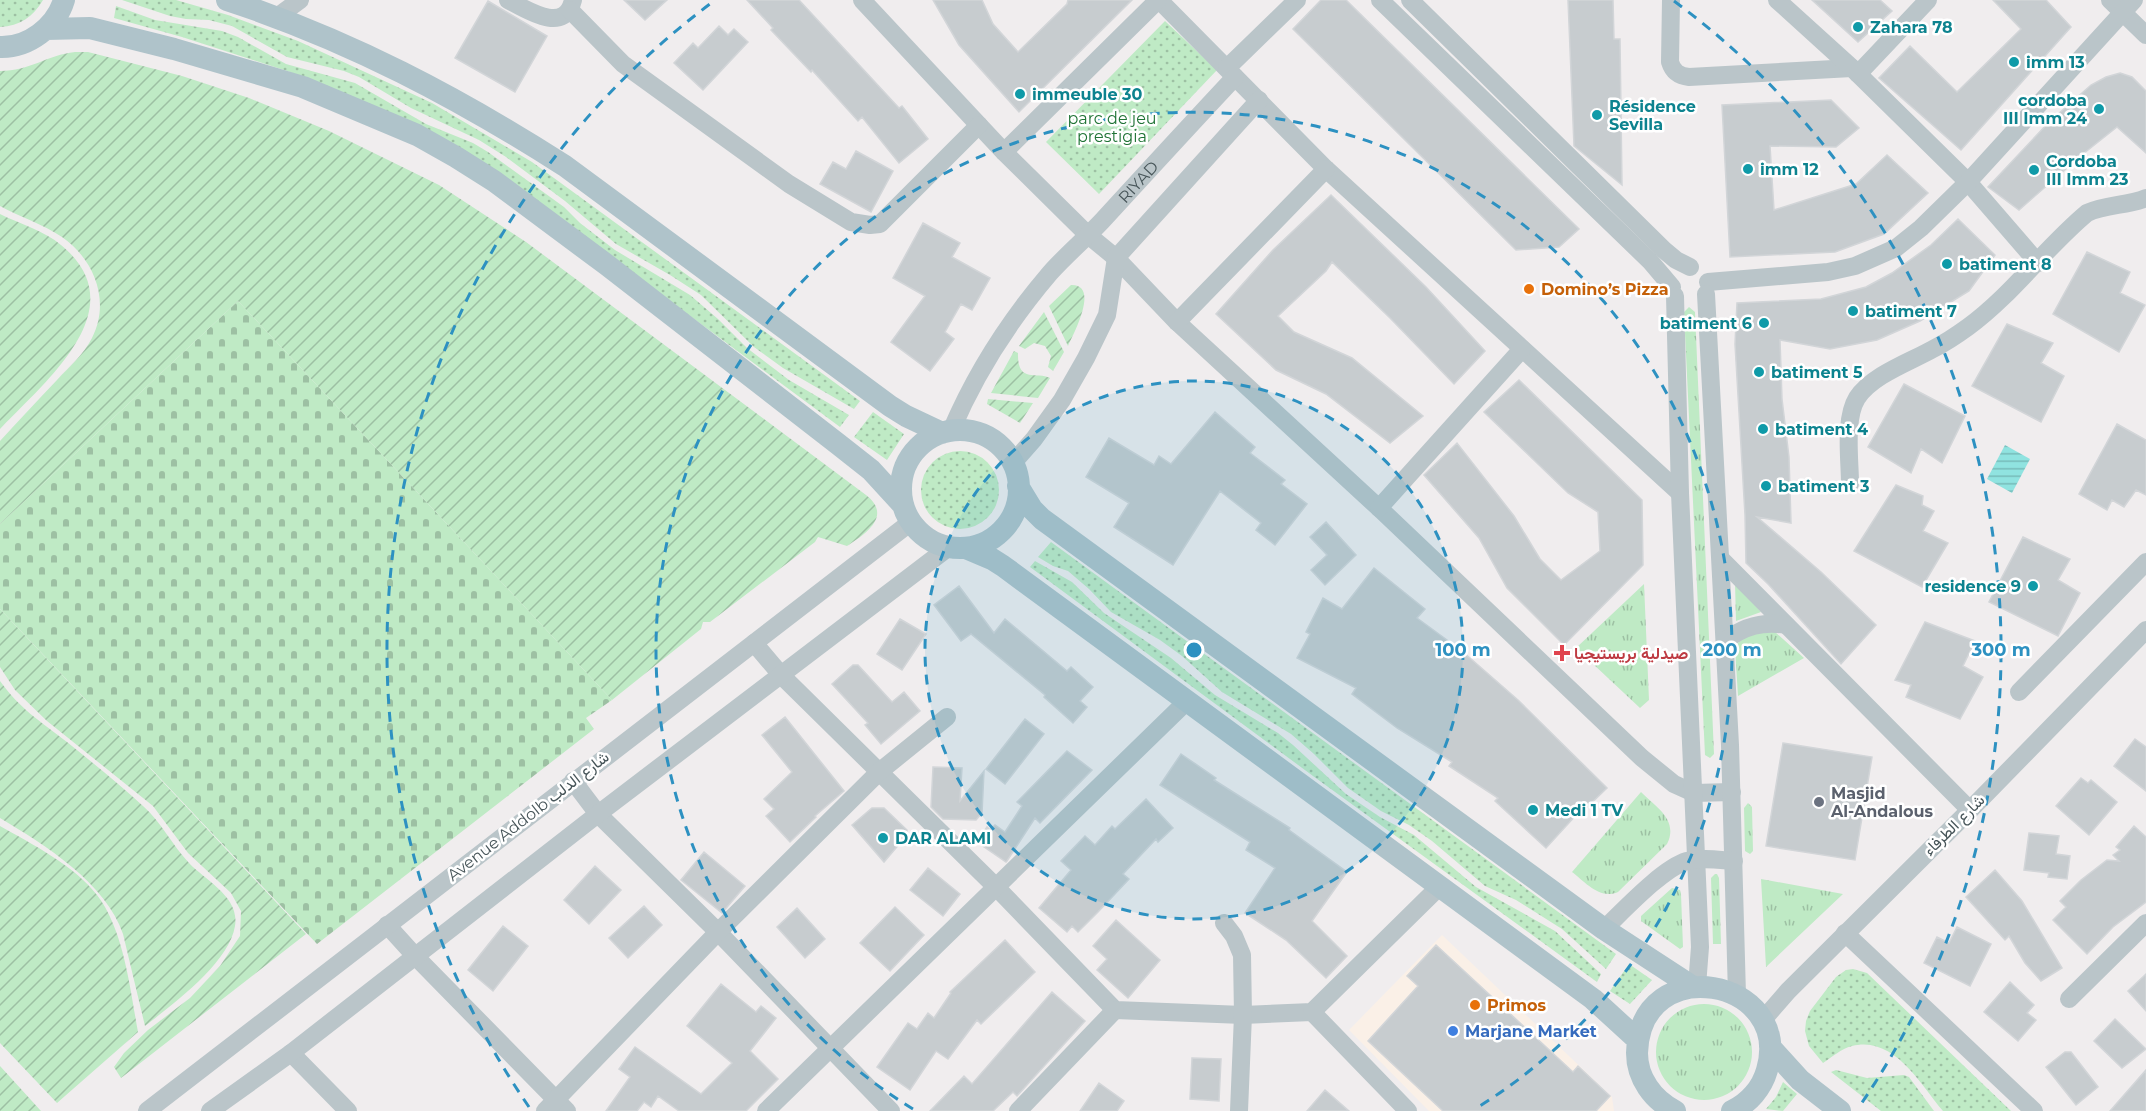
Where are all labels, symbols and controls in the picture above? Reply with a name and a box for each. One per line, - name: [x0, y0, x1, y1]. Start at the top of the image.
- place label: Zahara 78: [1870, 18, 1952, 37]
- marker: Zahara 78: [1851, 20, 1865, 34]
- place label: imm 13: [2026, 53, 2085, 72]
- marker: imm 13: [2007, 55, 2021, 69]
- place label: immeuble 30: [1032, 85, 1142, 104]
- marker: immeuble 30: [1013, 87, 1027, 101]
- place label: cordoba III Imm 24: [2003, 91, 2087, 128]
- place label: Résidence Sevilla: [1609, 97, 1696, 134]
- marker: cordoba III Imm 24: [2092, 102, 2106, 116]
- marker: Résidence Sevilla: [1590, 108, 1604, 122]
- park label: parc de jeu prestigia: [1067, 109, 1157, 146]
- place label: Cordoba III Imm 23: [2046, 152, 2129, 189]
- street label: RIYAD: [1114, 157, 1162, 207]
- place label: imm 12: [1760, 160, 1819, 179]
- marker: imm 12: [1741, 162, 1755, 176]
- marker: Cordoba III Imm 23: [2027, 163, 2041, 177]
- place label: batiment 8: [1959, 255, 2052, 274]
- marker: batiment 8: [1940, 257, 1954, 271]
- place label: Domino’s Pizza: [1541, 280, 1669, 299]
- marker: Domino’s Pizza: [1522, 282, 1536, 296]
- place label: batiment 7: [1865, 302, 1957, 321]
- marker: batiment 7: [1846, 304, 1860, 318]
- place label: batiment 6: [1660, 314, 1752, 333]
- marker: batiment 6: [1757, 316, 1771, 330]
- place label: batiment 5: [1771, 363, 1863, 382]
- marker: batiment 5: [1752, 365, 1766, 379]
- place label: batiment 4: [1775, 420, 1868, 439]
- marker: batiment 4: [1756, 422, 1770, 436]
- place label: batiment 3: [1778, 477, 1870, 496]
- marker: batiment 3: [1759, 479, 1773, 493]
- place label: residence 9: [1924, 577, 2021, 596]
- marker: residence 9: [2026, 579, 2040, 593]
- text: 100 m: [1435, 639, 1491, 661]
- text: 200 m: [1702, 639, 1762, 661]
- text: 300 m: [1970, 639, 2031, 661]
- centre of rings: [1184, 640, 1204, 660]
- place label: صيدلية بريستيجيا: [1574, 644, 1688, 664]
- marker: صيدلية بريستيجيا: [1555, 646, 1569, 660]
- street label: Avenue Addolb شارع الدلب: [443, 747, 614, 887]
- place label: Masjid Al-Andalous: [1830, 784, 1933, 821]
- street label: شارع الطرفاء: [1920, 791, 1990, 861]
- marker: Masjid Al-Andalous: [1812, 795, 1826, 809]
- place label: Medi 1 TV: [1545, 801, 1624, 820]
- marker: Medi 1 TV: [1526, 803, 1540, 817]
- place label: DAR ALAMI: [895, 829, 991, 848]
- marker: DAR ALAMI: [876, 831, 890, 845]
- place label: Primos: [1487, 996, 1547, 1015]
- marker: Primos: [1468, 998, 1482, 1012]
- place label: Marjane Market: [1465, 1022, 1597, 1041]
- marker: Marjane Market: [1446, 1024, 1460, 1038]

